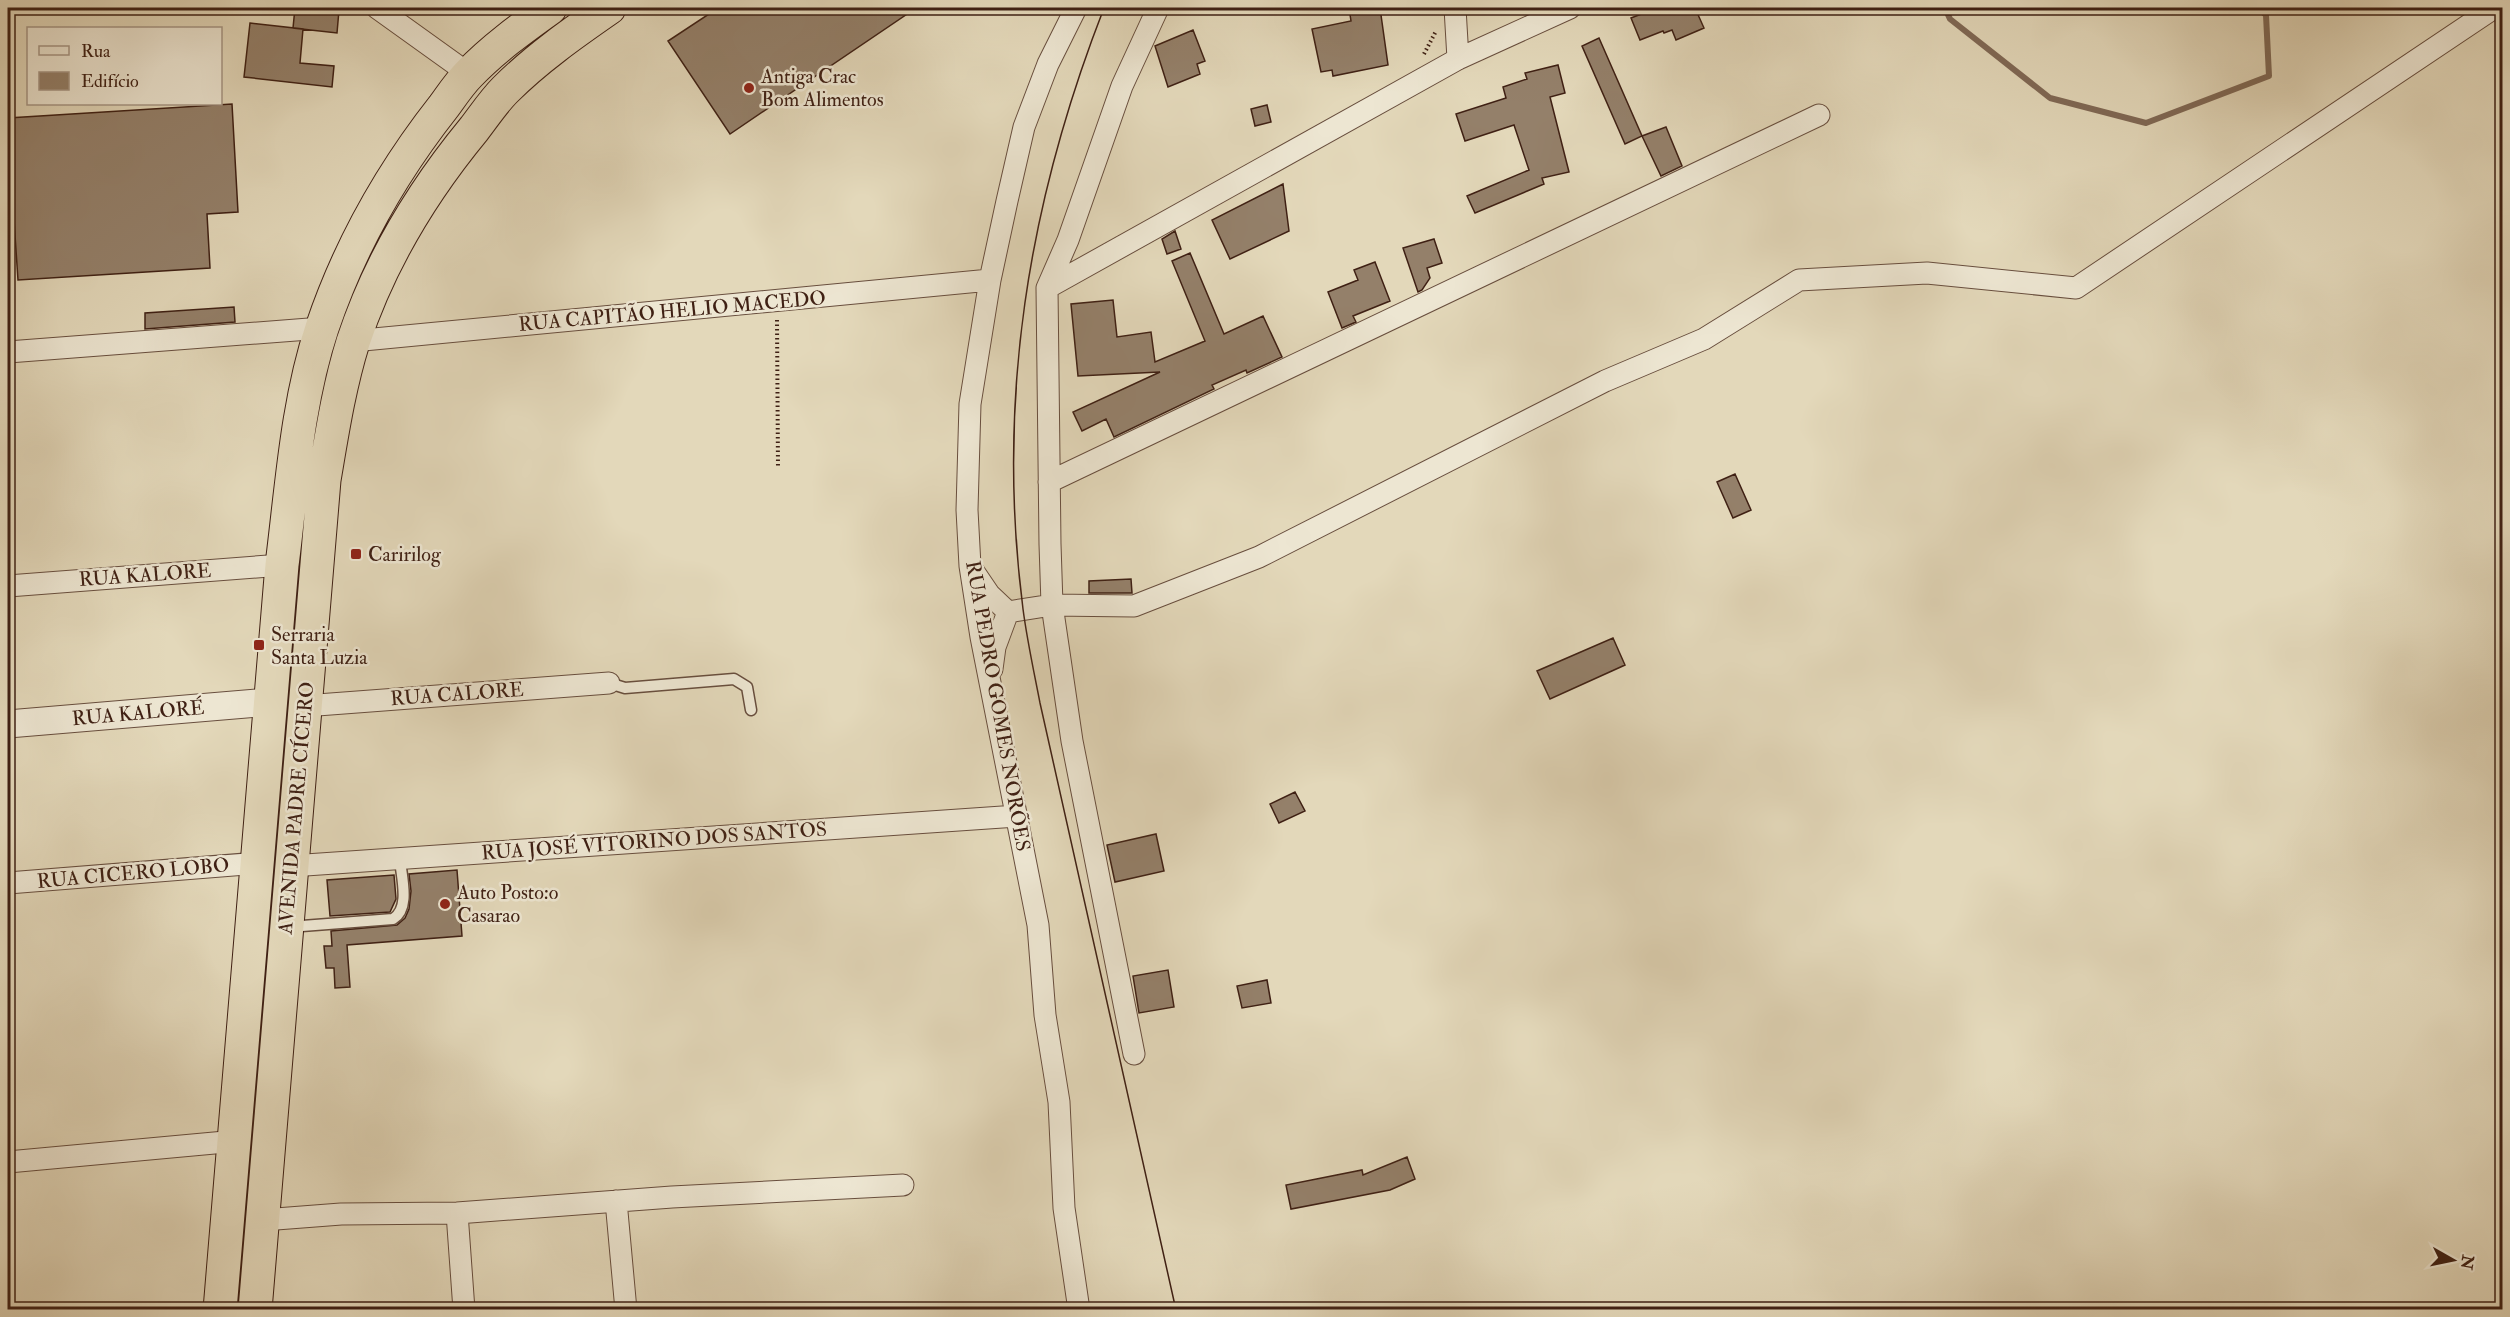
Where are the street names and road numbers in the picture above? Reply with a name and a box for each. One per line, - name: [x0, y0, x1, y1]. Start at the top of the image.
- street label: RUA CAPITÃO HELIO MACEDO: [517, 284, 827, 337]
- street label: RUA KALORE: [78, 558, 212, 592]
- street label: RUA PEDRO GOMES NORÕES: [960, 559, 1037, 853]
- street label: RUA CALORE: [390, 677, 524, 711]
- street label: AVENIDA PADRE CÍCERO: [271, 681, 320, 936]
- street label: RUA KALORÉ: [71, 694, 205, 731]
- street label: RUA JOSÉ VITORINO DOS SANTOS: [480, 815, 828, 866]
- street label: RUA CICERO LOBO: [36, 852, 230, 894]

